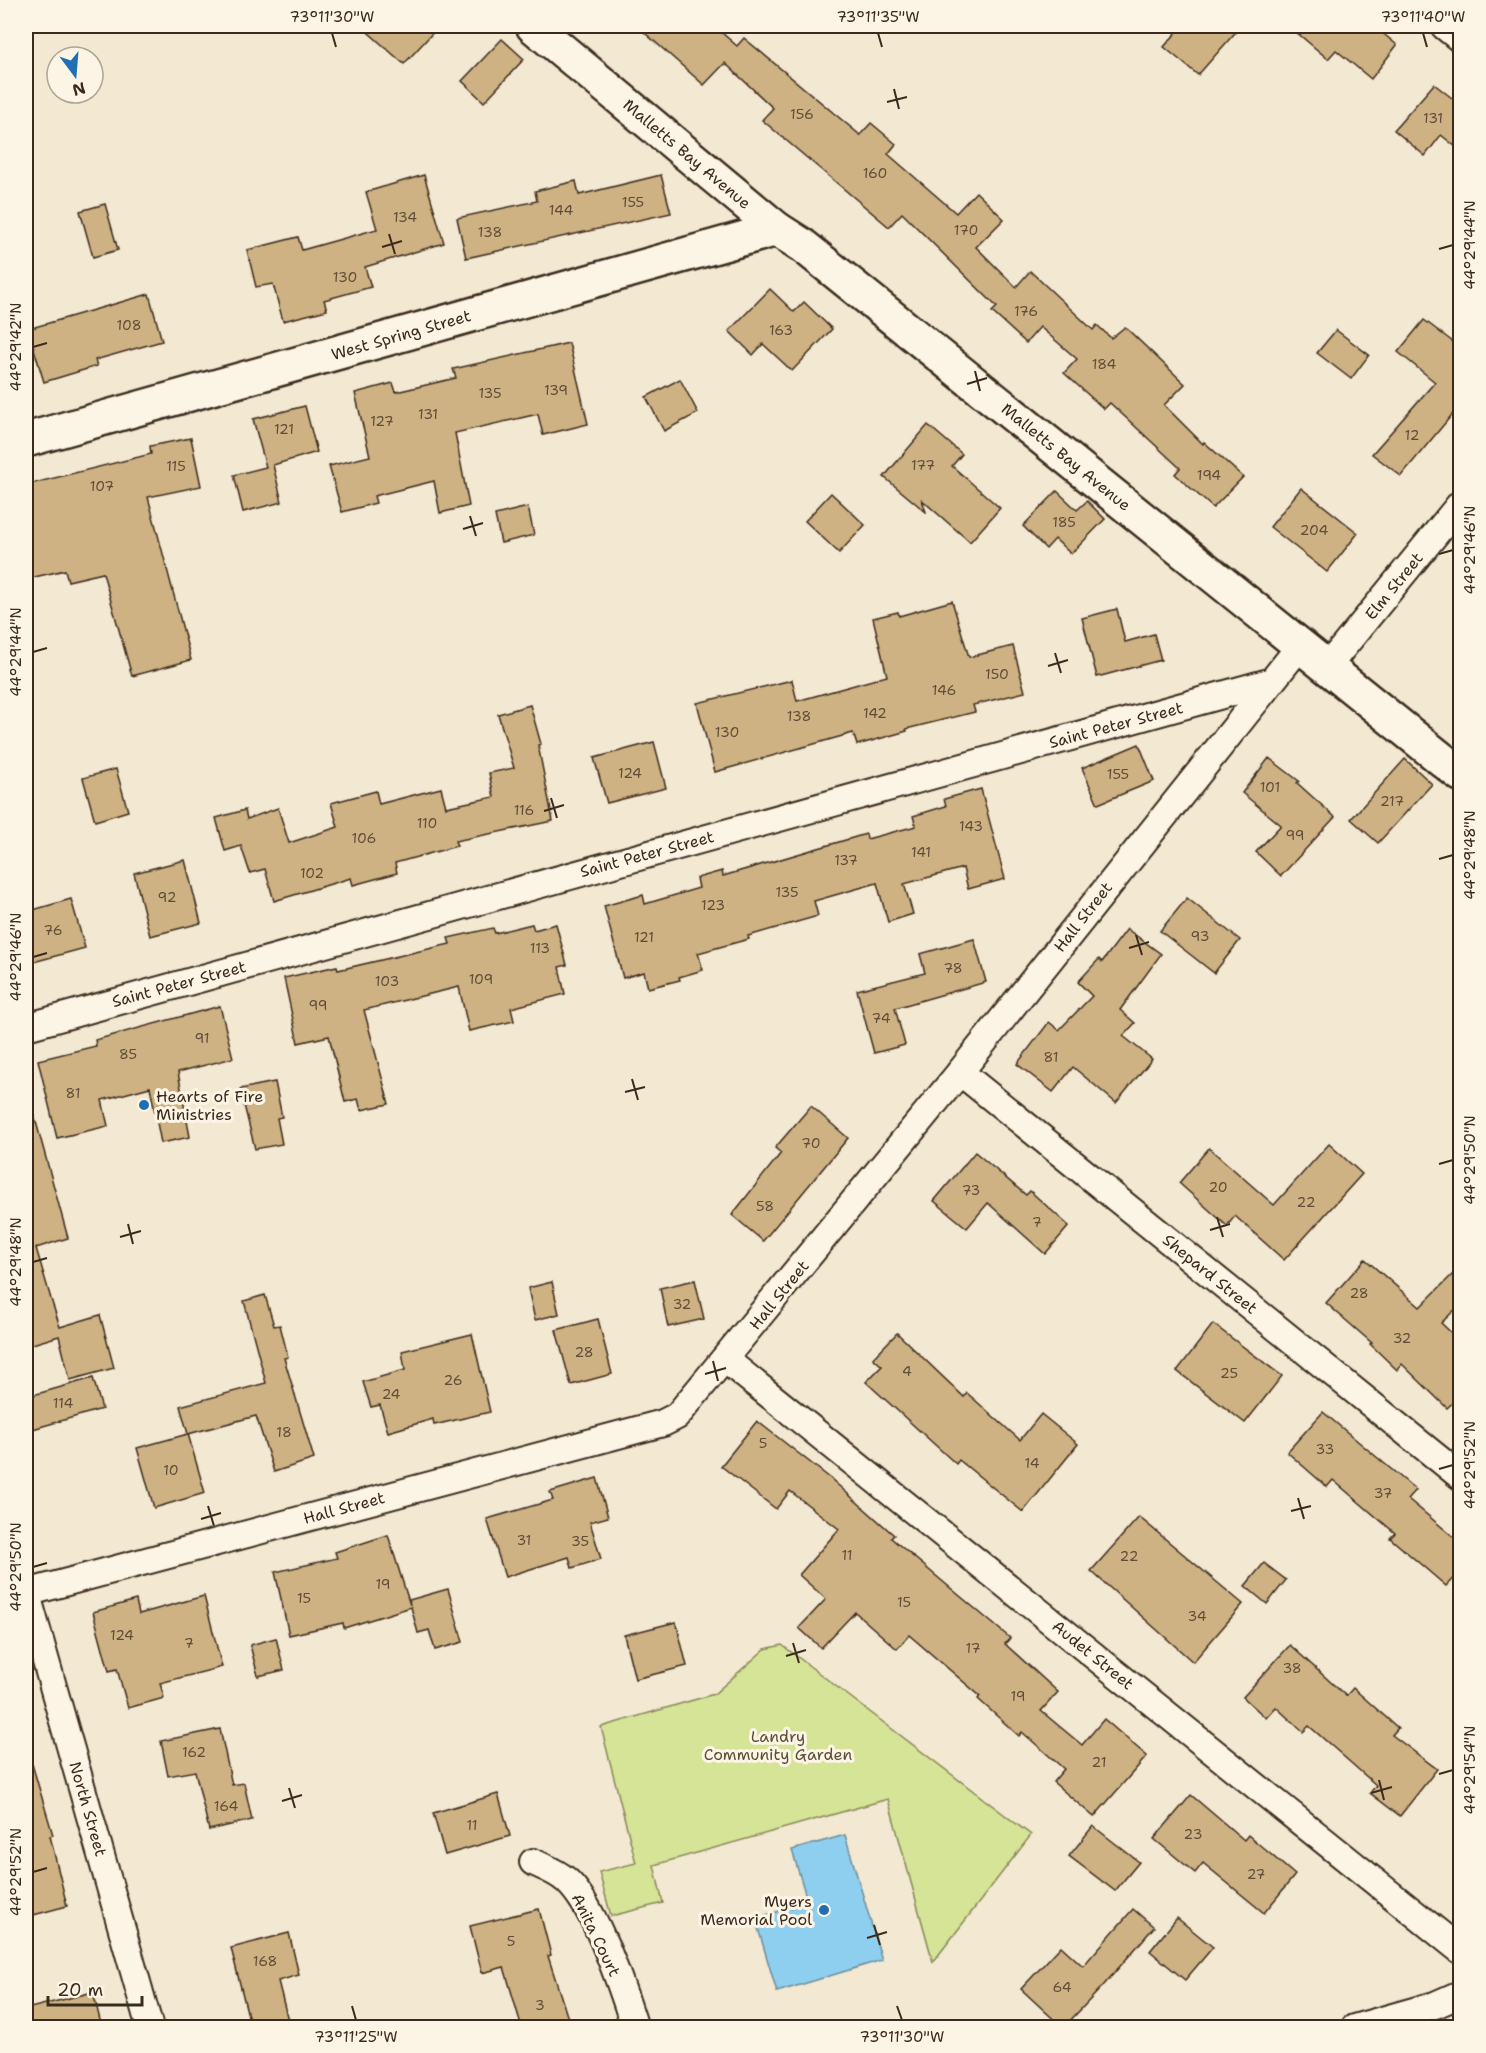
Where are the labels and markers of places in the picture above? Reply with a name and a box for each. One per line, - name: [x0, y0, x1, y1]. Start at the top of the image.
- place label: Hearts of Fire Ministries: [156, 1086, 263, 1125]
- marker: Hearts of Fire Ministries: [137, 1098, 151, 1112]
- place label: Myers Memorial Pool: [700, 1891, 812, 1930]
- marker: Myers Memorial Pool: [817, 1903, 831, 1917]

